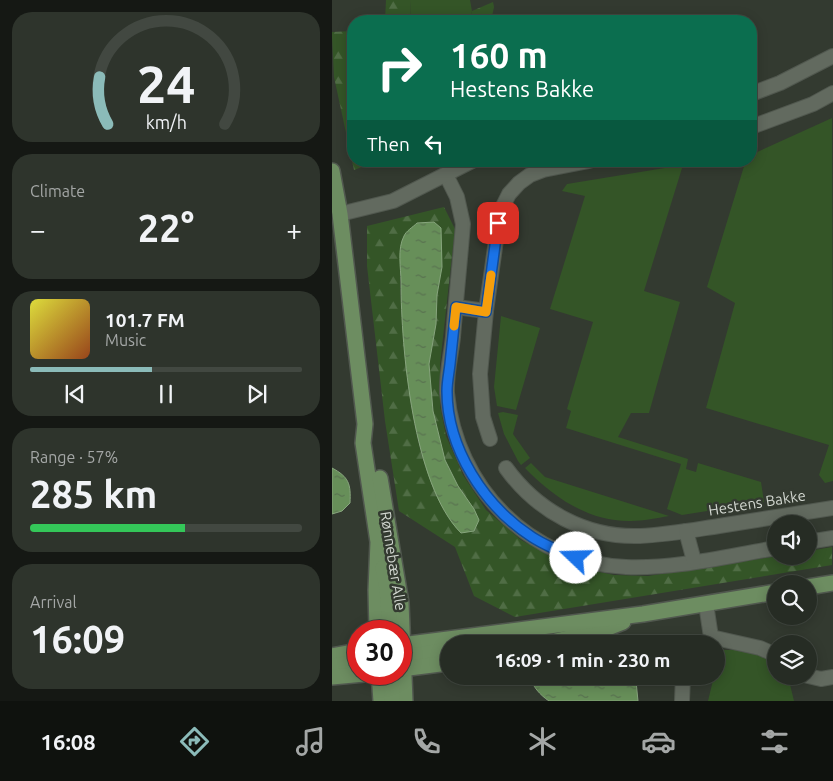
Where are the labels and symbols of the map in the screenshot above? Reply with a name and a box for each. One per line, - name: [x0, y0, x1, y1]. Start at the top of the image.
- pin: [477, 202, 519, 244]
- street label: Hestens Bakke: [707, 486, 807, 519]
- street label: Rønnebær Alle: [377, 510, 410, 612]
- position arrow: [549, 531, 601, 583]
- speed limit sign: 30: [347, 620, 412, 685]

